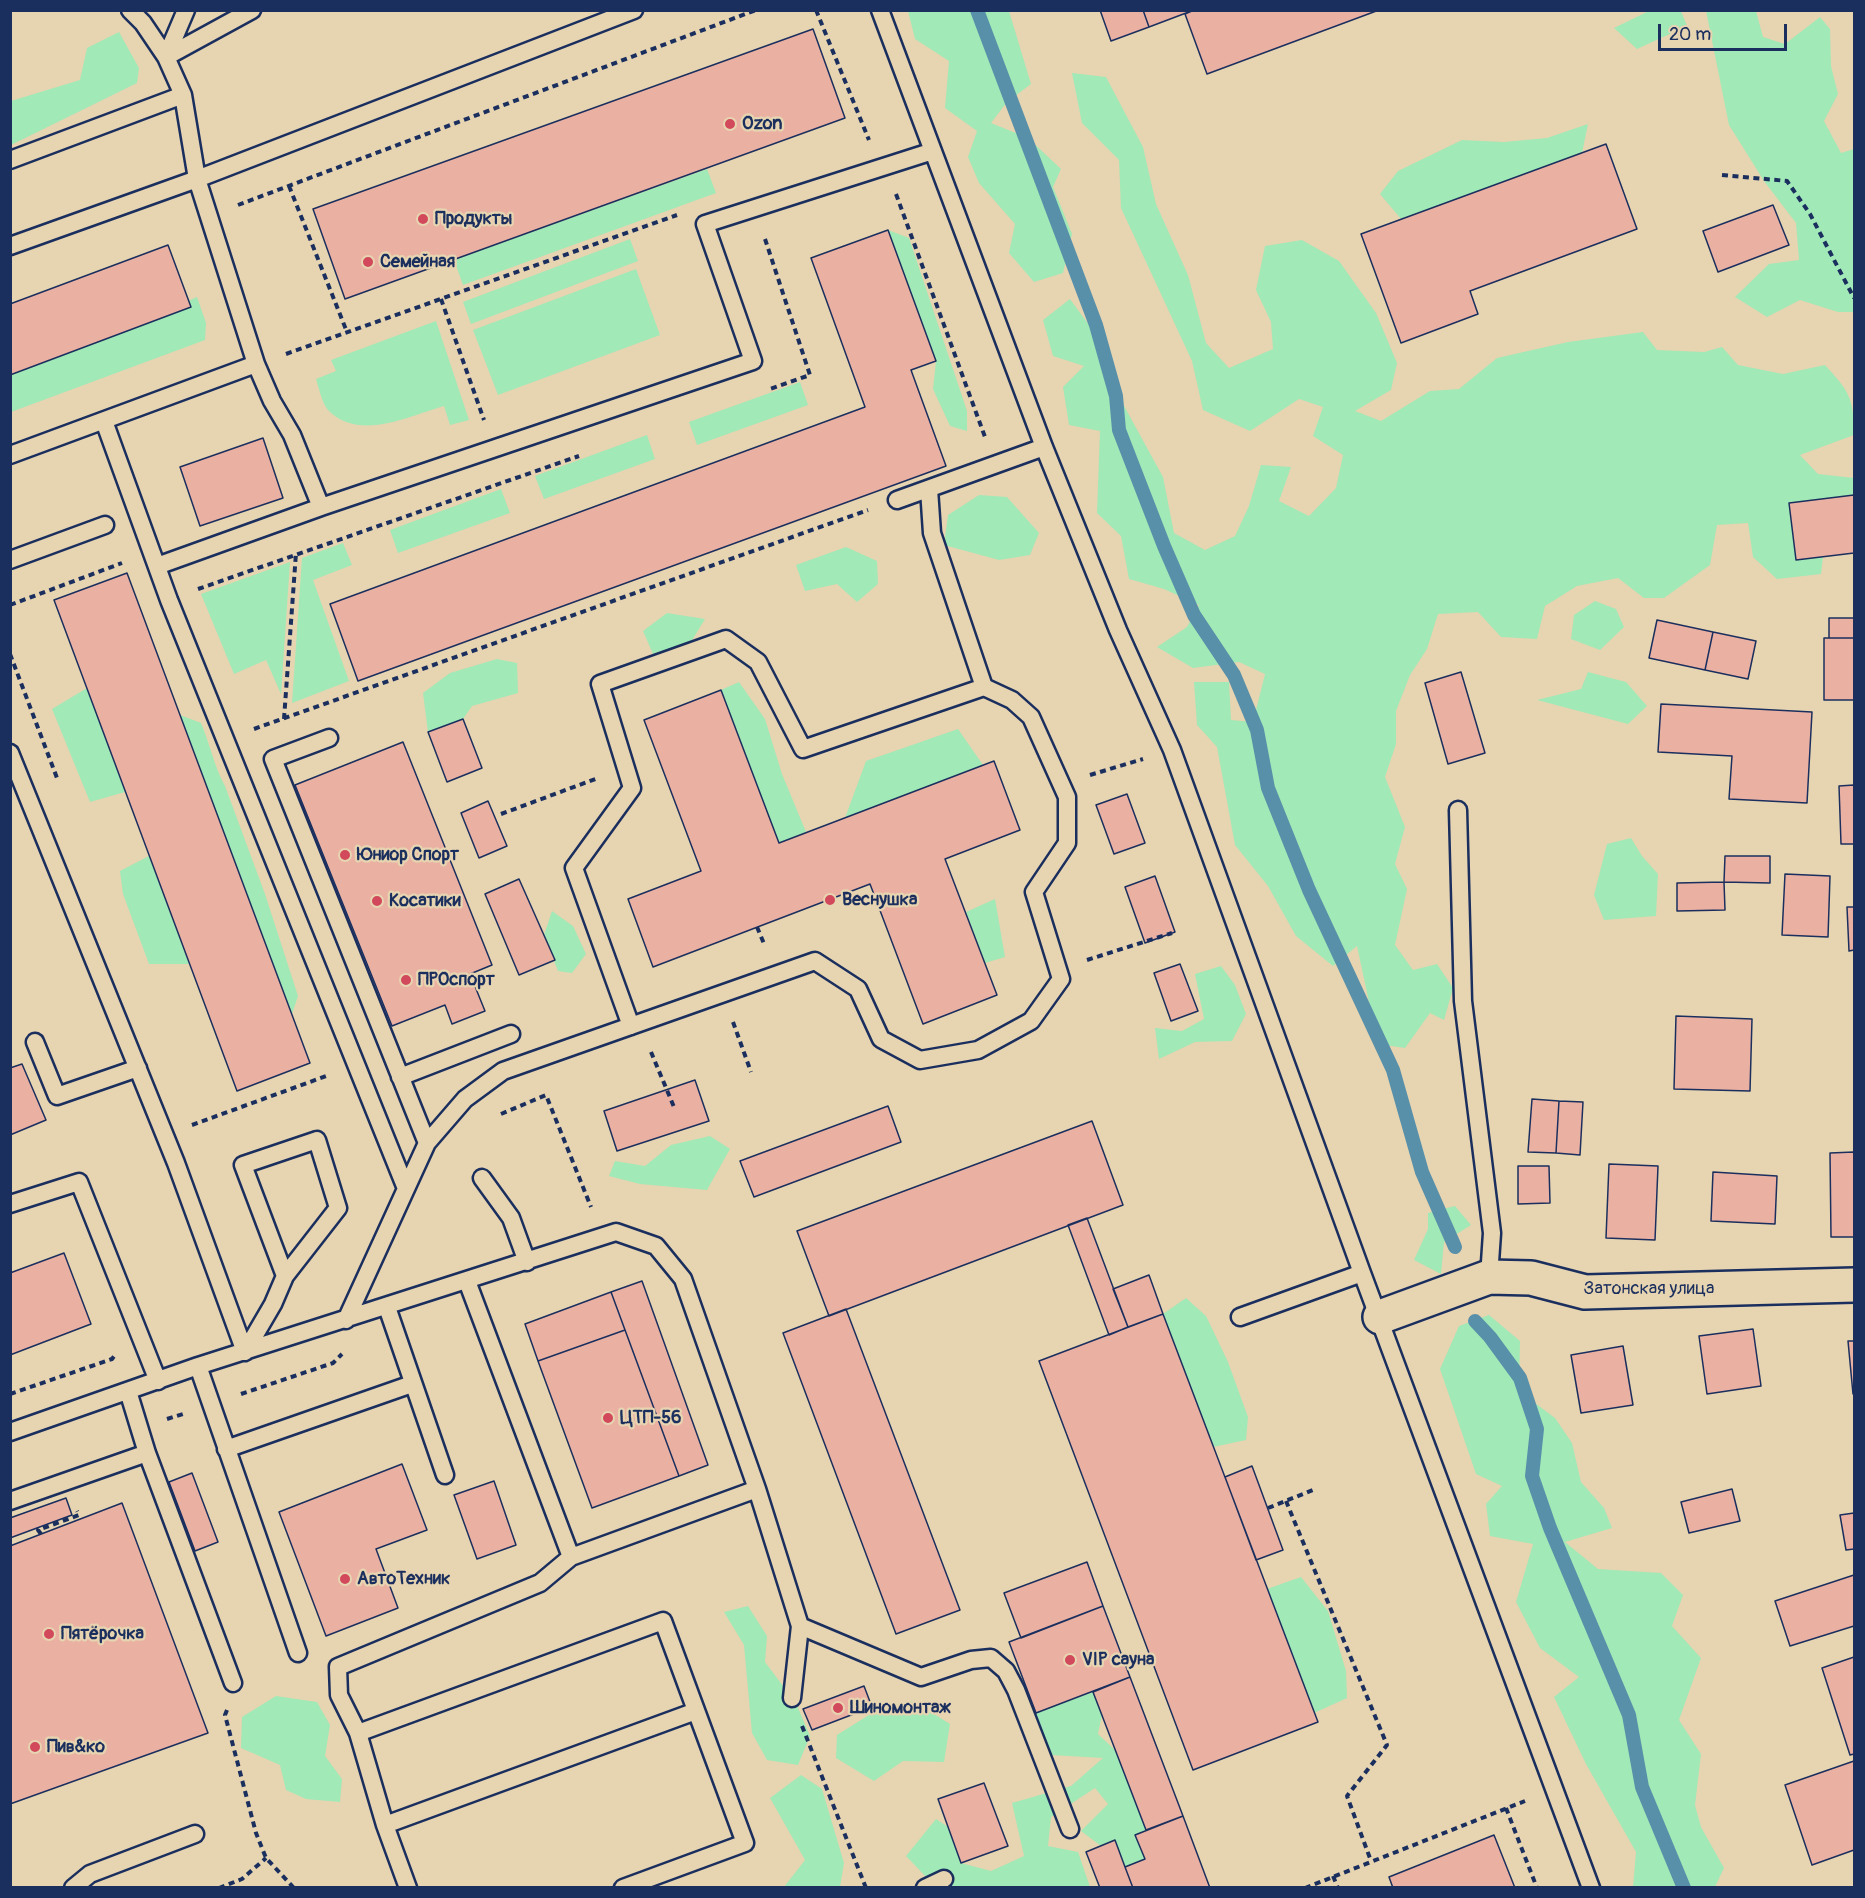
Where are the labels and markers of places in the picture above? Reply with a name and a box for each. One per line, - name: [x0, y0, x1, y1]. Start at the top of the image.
- place label: Ozon: [742, 113, 782, 135]
- marker: Ozon: [723, 117, 737, 131]
- place label: Продукты: [435, 208, 512, 230]
- marker: Продукты: [416, 212, 430, 226]
- place label: Семейная: [380, 251, 455, 273]
- marker: Семейная: [361, 255, 375, 269]
- place label: Юниор Спорт: [357, 844, 459, 866]
- marker: Юниор Спорт: [338, 848, 352, 862]
- place label: Веснушка: [842, 889, 917, 911]
- place label: Косатики: [389, 890, 461, 912]
- marker: Веснушка: [823, 893, 837, 907]
- marker: Косатики: [370, 894, 384, 908]
- place label: ПРОспорт: [418, 969, 495, 991]
- marker: ПРОспорт: [399, 973, 413, 987]
- place label: ЦТП-56: [620, 1407, 681, 1429]
- marker: ЦТП-56: [601, 1411, 615, 1425]
- place label: АвтоТехник: [357, 1568, 450, 1590]
- marker: АвтоТехник: [338, 1572, 352, 1586]
- place label: Пятёрочка: [61, 1623, 144, 1645]
- marker: Пятёрочка: [42, 1627, 56, 1641]
- place label: VIP сауна: [1082, 1649, 1154, 1671]
- marker: VIP сауна: [1063, 1653, 1077, 1667]
- place label: Шиномонтаж: [850, 1697, 951, 1719]
- marker: Шиномонтаж: [831, 1701, 845, 1715]
- place label: Пив&ко: [47, 1736, 105, 1758]
- marker: Пив&ко: [28, 1740, 42, 1754]

